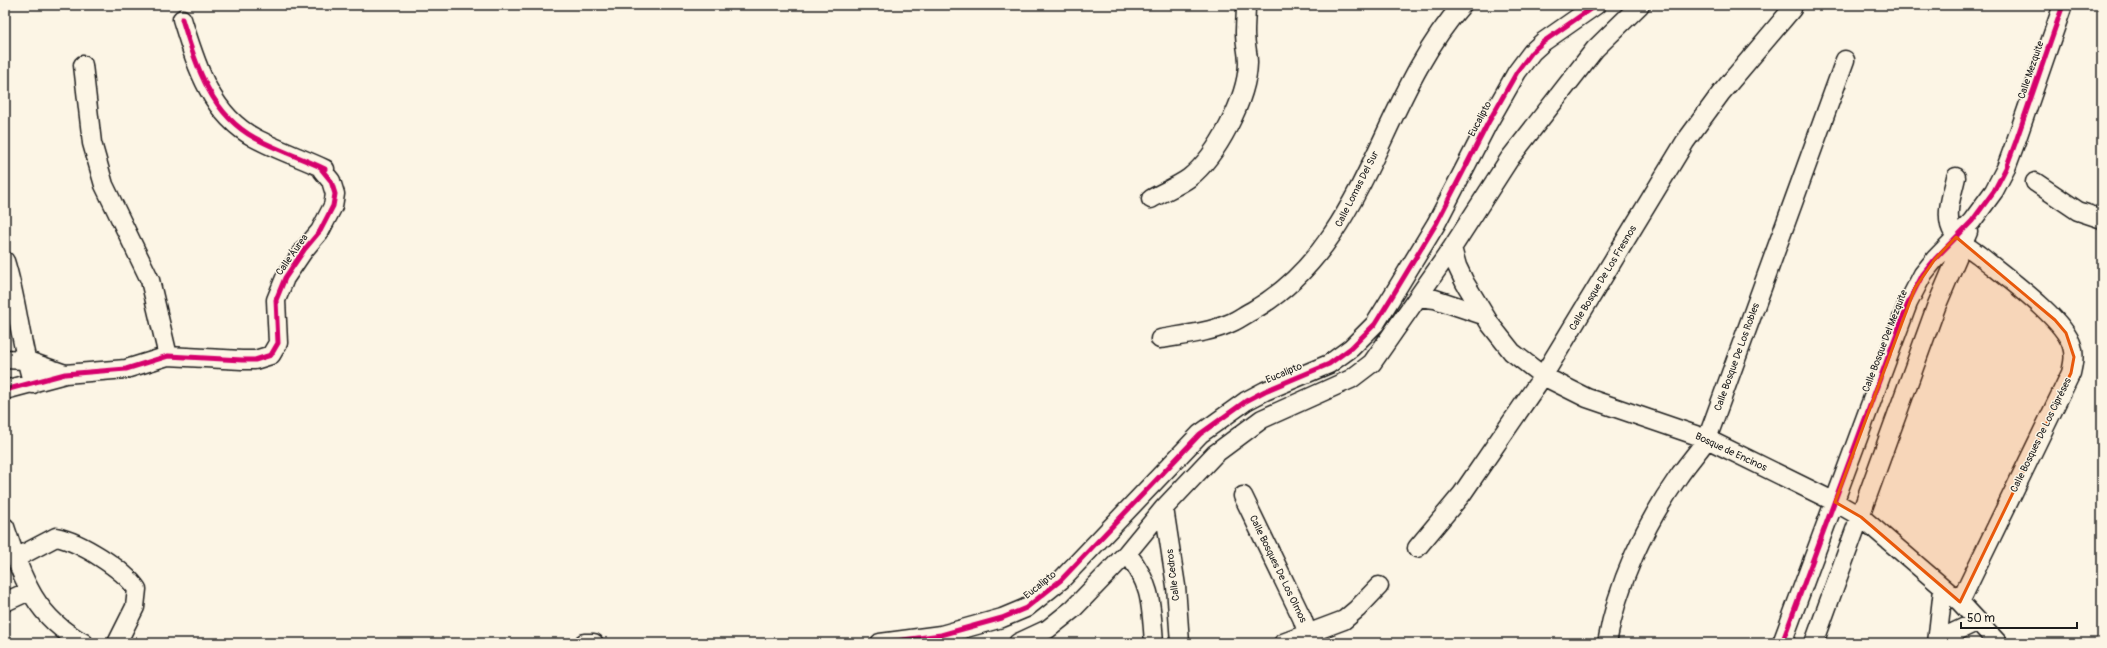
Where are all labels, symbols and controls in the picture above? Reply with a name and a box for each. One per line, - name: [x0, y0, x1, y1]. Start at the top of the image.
- street label: Calle Mezquite: [2015, 39, 2047, 101]
- street label: Eucalipto: [1466, 99, 1495, 139]
- street label: Calle Lomas Del Sur: [1333, 149, 1382, 229]
- street label: Calle Bosque De Los Fresnos: [1567, 223, 1639, 333]
- street label: Calle Áurea: [273, 231, 311, 278]
- street label: Calle Bosque Del Mezquite: [1860, 288, 1910, 394]
- street label: Calle Bosque De Los Robles: [1712, 301, 1762, 413]
- street label: Eucalipto: [1264, 360, 1305, 386]
- street label: Calle Bosques De Los Cipréses: [2008, 375, 2074, 494]
- street label: Bosque de Encinos: [1693, 430, 1769, 474]
- street label: Calle Bosques De Los Olmos: [1247, 513, 1309, 625]
- street label: Calle Cedros: [1164, 548, 1182, 601]
- street label: Eucalipto: [1021, 568, 1059, 602]
- scale bar: [1961, 604, 2077, 630]
- text: 50 m: [1967, 611, 1995, 626]

